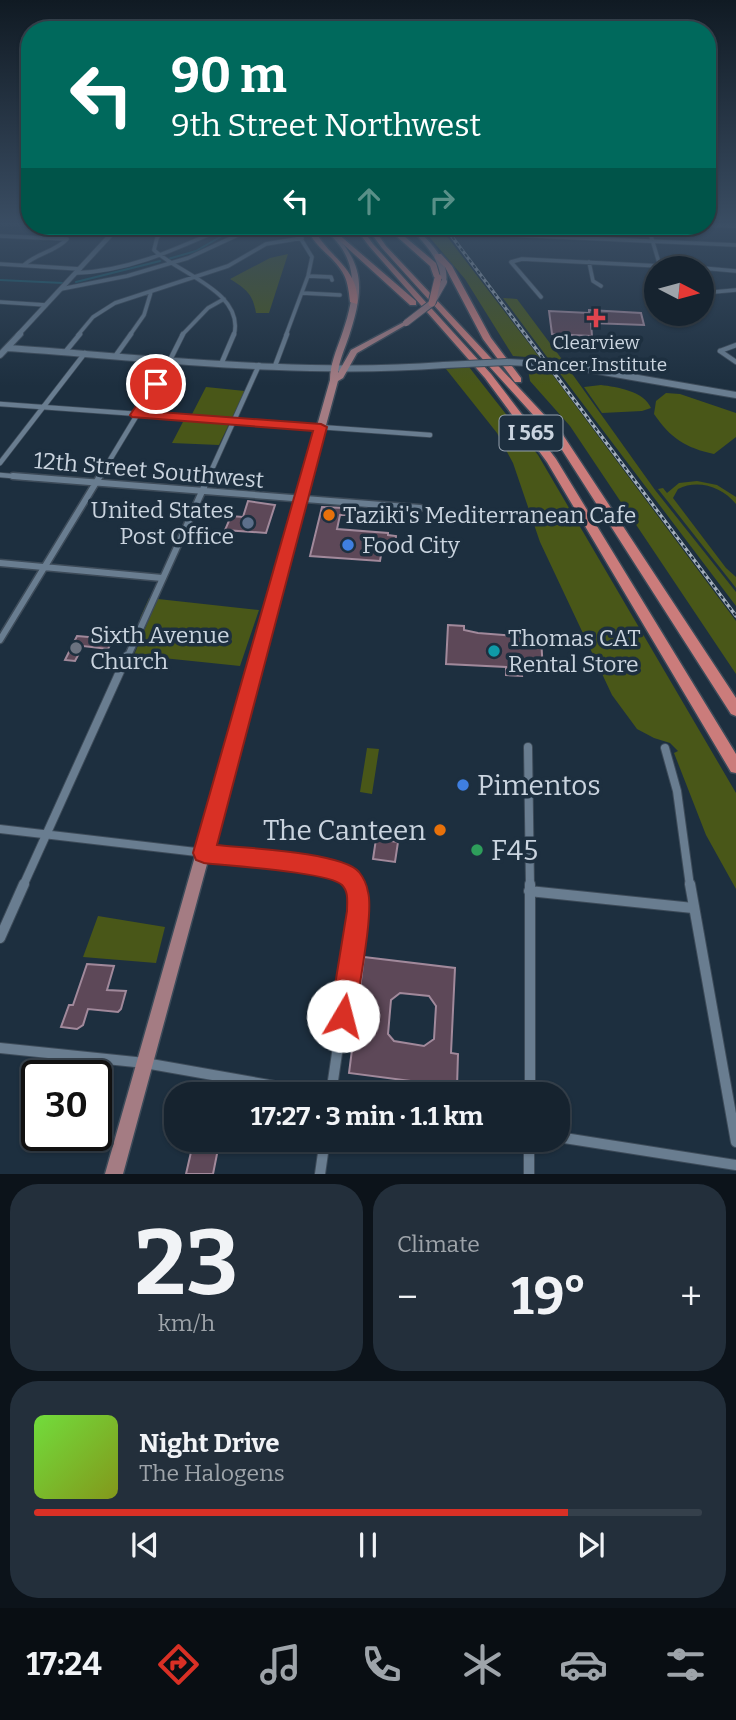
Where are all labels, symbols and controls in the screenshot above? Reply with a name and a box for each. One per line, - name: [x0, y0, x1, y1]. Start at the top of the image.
- text: 90 m: [171, 46, 287, 105]
- icon: left: [56, 49, 147, 140]
- text: 9th Street Northwest: [171, 106, 481, 144]
- icon: left: [277, 182, 315, 220]
- icon: ahead: [350, 182, 388, 220]
- icon: right: [423, 182, 461, 220]
- north arrow: [644, 256, 714, 326]
- map controls: [644, 256, 714, 326]
- marker: Clearview Cancer Institute: [586, 308, 606, 328]
- place label: Clearview Cancer Institute: [525, 331, 667, 376]
- pin: [126, 354, 186, 414]
- icon: arrive: [137, 365, 175, 403]
- road number: I 565: [500, 416, 562, 450]
- street label: 12th Street Southwest: [33, 446, 265, 494]
- place label: United States Post Office: [91, 496, 234, 550]
- place label: Taziki's Mediterranean Cafe: [343, 501, 636, 529]
- marker: Taziki's Mediterranean Cafe: [321, 507, 337, 523]
- marker: United States Post Office: [240, 515, 256, 531]
- place label: Food City: [362, 531, 461, 559]
- marker: Food City: [340, 537, 356, 553]
- place label: Sixth Avenue Church: [90, 621, 230, 675]
- place label: Thomas CAT Rental Store: [508, 624, 641, 678]
- marker: Sixth Avenue Church: [68, 640, 84, 656]
- marker: Thomas CAT Rental Store: [486, 643, 502, 659]
- place label: Pimentos: [477, 769, 601, 802]
- marker: Pimentos: [455, 777, 471, 793]
- place label: The Canteen: [263, 814, 426, 847]
- marker: The Canteen: [432, 822, 448, 838]
- place label: F45: [491, 834, 538, 867]
- marker: F45: [469, 842, 485, 858]
- position arrow: [306, 979, 380, 1053]
- speed limit sign: 30: [21, 1060, 112, 1151]
- text: 17:27 · 3 min · 1.1 km: [251, 1101, 483, 1132]
- text: 23: [135, 1209, 238, 1318]
- text: Climate: [397, 1230, 480, 1258]
- text: 19°: [511, 1265, 587, 1328]
- text: −: [397, 1274, 418, 1320]
- text: +: [680, 1274, 702, 1320]
- text: km/h: [158, 1309, 215, 1337]
- text: Night Drive: [139, 1428, 280, 1459]
- text: The Halogens: [139, 1459, 285, 1487]
- icon: previous: [126, 1526, 164, 1564]
- icon: pause: [349, 1526, 387, 1564]
- icon: next: [572, 1526, 610, 1564]
- icon: directions: [154, 1640, 203, 1689]
- icon: music: [256, 1640, 305, 1689]
- icon: phone: [357, 1640, 406, 1689]
- icon: climate: [458, 1640, 507, 1689]
- icon: car: [559, 1640, 608, 1689]
- icon: filters: [661, 1640, 710, 1689]
- text: 17:24: [26, 1645, 102, 1683]

